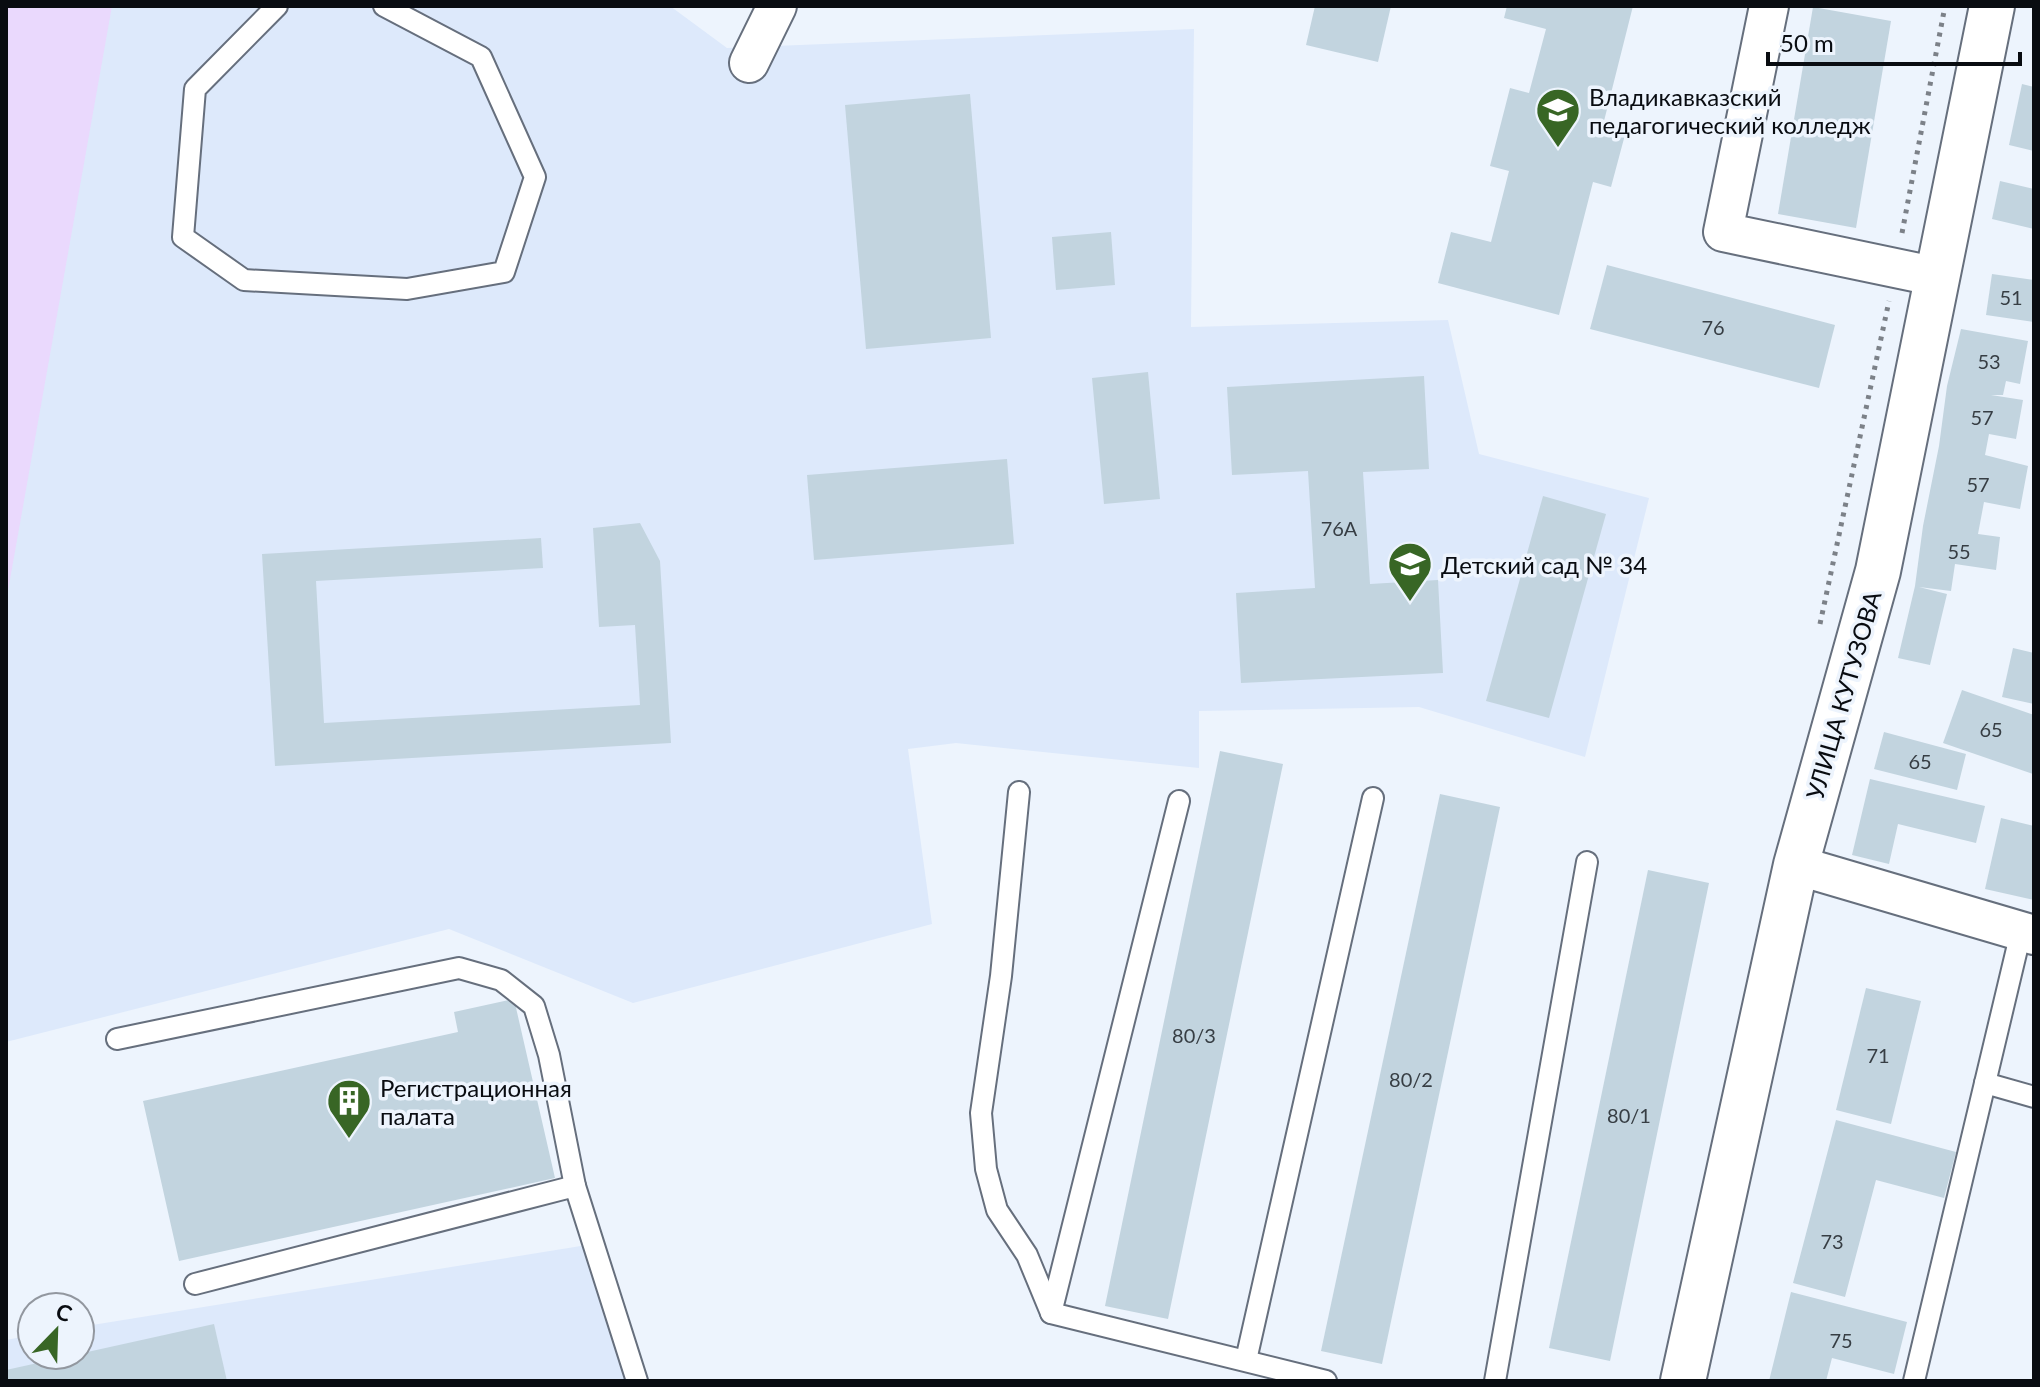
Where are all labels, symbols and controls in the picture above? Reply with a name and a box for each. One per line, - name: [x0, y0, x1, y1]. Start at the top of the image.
- scale bar: [1768, 16, 2020, 66]
- text: 50 m: [1780, 28, 1834, 57]
- place label: Владикавказский педагогический колледж: [1589, 82, 1871, 139]
- school or university icon: Владикавказский педагогический колледж: [1534, 86, 1582, 149]
- house number: 51: [1999, 285, 2023, 309]
- house number: 76: [1701, 315, 1725, 339]
- house number: 53: [1977, 349, 2001, 373]
- house number: 57: [1970, 405, 1994, 429]
- house number: 57: [1966, 472, 1990, 496]
- house number: 76А: [1321, 516, 1358, 540]
- house number: 55: [1947, 539, 1971, 563]
- school or university icon: Детский сад № 34: [1386, 540, 1434, 603]
- place label: Детский сад № 34: [1441, 550, 1647, 579]
- street label: УЛИЦА КУТУЗОВА: [1799, 587, 1887, 802]
- house number: 65: [1979, 717, 2003, 741]
- house number: 65: [1908, 749, 1932, 773]
- house number: 80/3: [1172, 1023, 1216, 1047]
- house number: 71: [1866, 1043, 1890, 1067]
- house number: 80/2: [1389, 1067, 1433, 1091]
- place label: Регистрационная палата: [380, 1073, 572, 1130]
- building icon: Регистрационная палата: [325, 1077, 373, 1140]
- house number: 80/1: [1607, 1103, 1651, 1127]
- house number: 73: [1820, 1229, 1844, 1253]
- north arrow: [16, 1291, 96, 1371]
- text: С: [52, 1297, 76, 1328]
- house number: 75: [1829, 1328, 1853, 1352]

